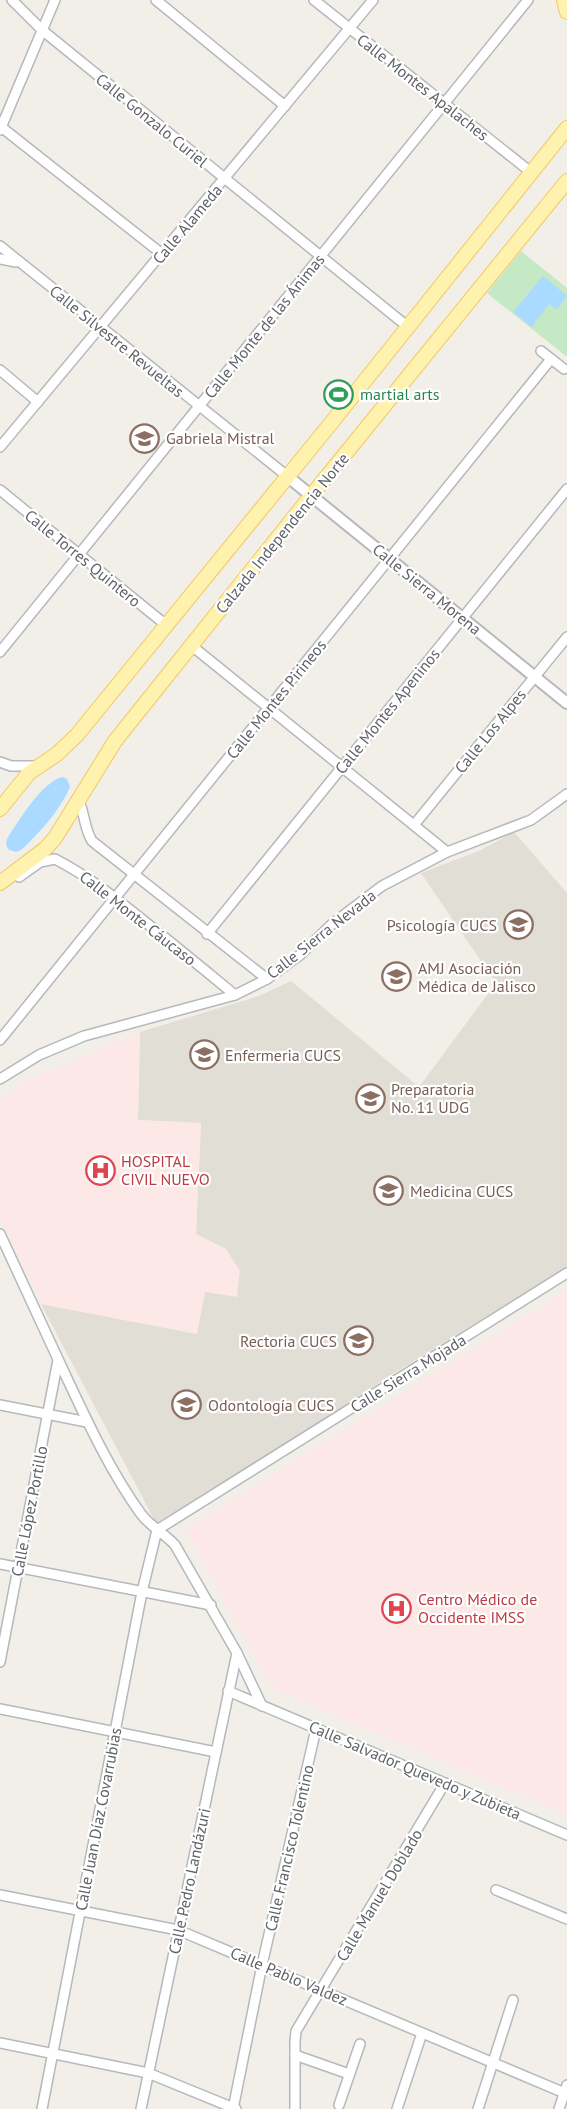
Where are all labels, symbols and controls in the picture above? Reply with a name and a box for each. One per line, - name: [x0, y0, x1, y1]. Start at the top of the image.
- street label: Calle Montes Apalaches: [353, 29, 493, 145]
- street label: Calle Gonzalo Curiel: [92, 69, 212, 171]
- street label: Calle Alameda: [148, 180, 226, 268]
- street label: Calle Monte de las Ánimas: [199, 249, 329, 402]
- street label: Calle Silvestre Revueltas: [46, 281, 189, 402]
- sports icon: martial arts: [323, 378, 355, 410]
- place label: martial arts: [360, 384, 440, 404]
- school or university icon: Gabriela Mistral: [129, 422, 161, 454]
- place label: Gabriela Mistral: [166, 428, 275, 448]
- street label: Calzada Independencia Norte: [211, 449, 353, 617]
- street label: Calle Torres Quintero: [21, 505, 145, 611]
- street label: Calle Sierra Morena: [369, 539, 485, 639]
- street label: Calle Montes Pirineos: [222, 635, 330, 763]
- street label: Calle Montes Apeninos: [330, 644, 444, 778]
- street label: Calle Los Alpes: [450, 685, 530, 777]
- street label: Calle Monte Cáucaso: [76, 866, 200, 970]
- street label: Calle Sierra Nevada: [262, 885, 380, 983]
- school or university icon: Psicología CUCS: [502, 909, 534, 941]
- place label: Psicología CUCS: [387, 915, 497, 935]
- place label: AMJ Asociación Médica de Jalisco: [418, 958, 536, 996]
- school or university icon: AMJ Asociación Médica de Jalisco: [381, 961, 413, 993]
- school or university icon: Enfermeria CUCS: [188, 1039, 220, 1071]
- place label: Enfermeria CUCS: [225, 1045, 341, 1065]
- place label: Preparatoria No. 11 UDG: [391, 1079, 474, 1117]
- school or university icon: Preparatoria No. 11 UDG: [354, 1082, 386, 1114]
- place label: HOSPITAL CIVIL NUEVO: [121, 1151, 210, 1189]
- hospital icon: HOSPITAL CIVIL NUEVO: [84, 1154, 116, 1186]
- school or university icon: Medicina CUCS: [373, 1175, 405, 1207]
- place label: Medicina CUCS: [410, 1181, 513, 1201]
- school or university icon: Rectoria CUCS: [342, 1325, 374, 1357]
- street label: Calle Sierra Mojada: [347, 1329, 469, 1417]
- place label: Rectoria CUCS: [240, 1331, 337, 1351]
- school or university icon: Odontología CUCS: [171, 1389, 203, 1421]
- place label: Odontología CUCS: [208, 1395, 334, 1415]
- street label: Calle López Portillo: [7, 1444, 51, 1578]
- place label: Centro Médico de Occidente IMSS: [418, 1589, 537, 1627]
- hospital icon: Centro Médico de Occidente IMSS: [381, 1592, 413, 1624]
- street label: Calle Salvador Quevedo y Zubieta: [306, 1716, 524, 1824]
- street label: Calle Juan Díaz Covarrubias: [70, 1725, 126, 1912]
- street label: Calle Francisco Tolentino: [260, 1763, 318, 1933]
- street label: Calle Pedro Landázuri: [164, 1806, 214, 1956]
- street label: Calle Manuel Doblado: [332, 1825, 426, 1965]
- street label: Calle Pablo Valdez: [227, 1942, 351, 2010]

